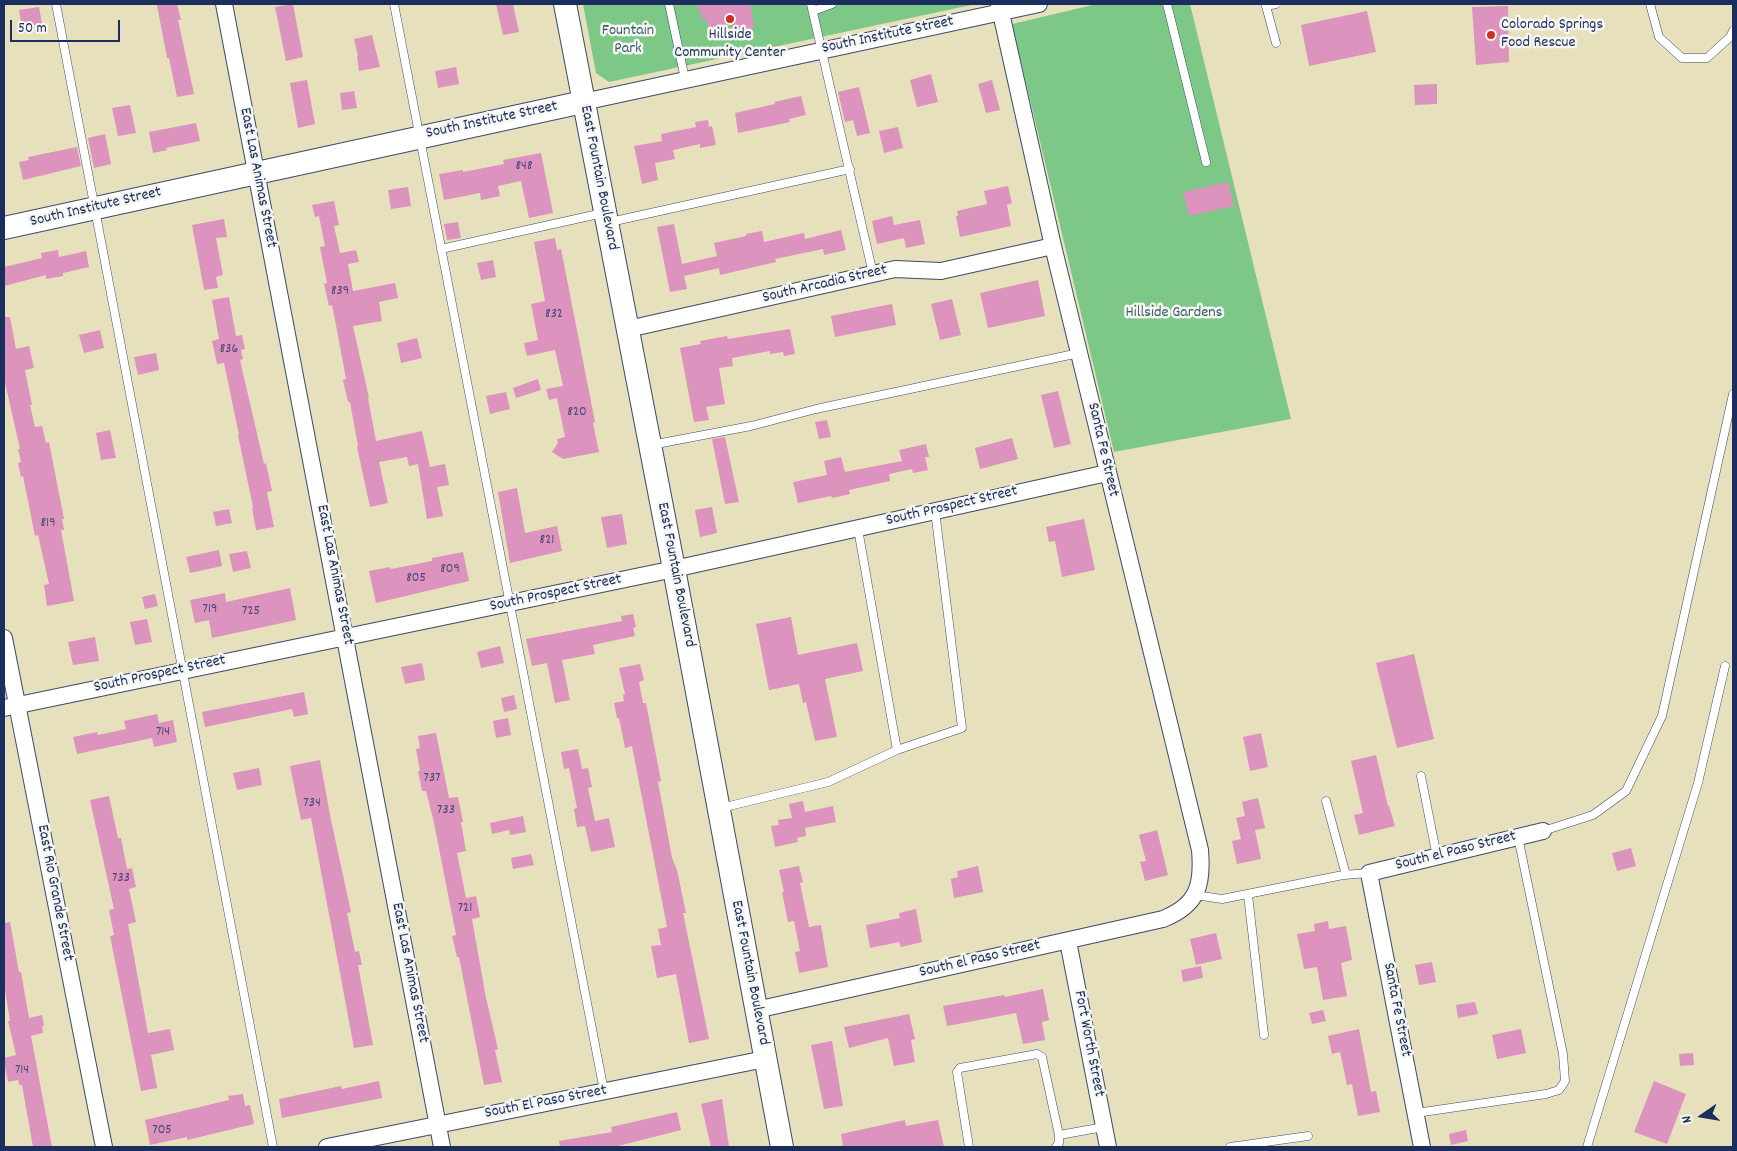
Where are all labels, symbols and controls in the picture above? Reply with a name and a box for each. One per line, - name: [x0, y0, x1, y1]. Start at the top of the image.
- scale bar: [12, 10, 122, 42]
- marker: Hillside Community Center: [724, 13, 736, 25]
- street label: South Institute Street: [820, 13, 956, 59]
- place label: Colorado Springs Food Rescue: [1501, 16, 1603, 54]
- text: 50 m: [18, 18, 47, 40]
- park label: Fountain Park: [602, 22, 654, 60]
- place label: Hillside Community Center: [674, 26, 786, 64]
- marker: Colorado Springs Food Rescue: [1485, 29, 1497, 41]
- street label: South Institute Street: [424, 98, 560, 144]
- street label: East Fountain Boulevard: [575, 104, 621, 252]
- street label: East Las Animas Street: [234, 106, 280, 250]
- house number: 848: [515, 159, 533, 175]
- street label: South Institute Street: [28, 184, 164, 232]
- street label: South Arcadia Street: [761, 261, 889, 309]
- house number: 839: [331, 284, 349, 300]
- park label: Hillside Gardens: [1126, 304, 1222, 324]
- house number: 832: [545, 307, 563, 323]
- house number: 836: [220, 342, 238, 358]
- street label: Santa Fe Street: [1082, 401, 1122, 499]
- house number: 820: [567, 405, 587, 421]
- street label: South Prospect Street: [884, 483, 1020, 531]
- street label: East Fountain Boulevard: [652, 501, 698, 649]
- street label: East Las Animas Street: [311, 503, 357, 647]
- house number: 819: [40, 516, 56, 532]
- house number: 821: [540, 533, 554, 549]
- house number: 809: [440, 562, 460, 578]
- house number: 805: [406, 571, 426, 587]
- street label: South Prospect Street: [488, 571, 624, 617]
- house number: 719: [203, 602, 217, 618]
- house number: 725: [242, 604, 260, 620]
- street label: South Prospect Street: [92, 652, 228, 698]
- house number: 714: [156, 725, 170, 741]
- house number: 737: [424, 771, 440, 787]
- house number: 734: [303, 796, 321, 812]
- house number: 733: [437, 803, 455, 819]
- street label: East Rio Grande Street: [31, 823, 77, 963]
- street label: South el Paso Street: [1394, 828, 1518, 876]
- house number: 733: [112, 871, 130, 887]
- street label: East Fountain Boulevard: [726, 899, 772, 1047]
- street label: East Las Animas Street: [386, 901, 432, 1045]
- house number: 721: [458, 901, 472, 917]
- street label: South el Paso Street: [918, 937, 1042, 983]
- street label: Santa Fe Street: [1377, 961, 1415, 1059]
- street label: Fort Worth Street: [1068, 989, 1108, 1099]
- house number: 714: [15, 1063, 29, 1079]
- street label: South El Paso Street: [483, 1082, 609, 1124]
- north arrow: [1677, 1091, 1727, 1141]
- text: N: [1677, 1114, 1698, 1125]
- house number: 705: [152, 1123, 172, 1139]

